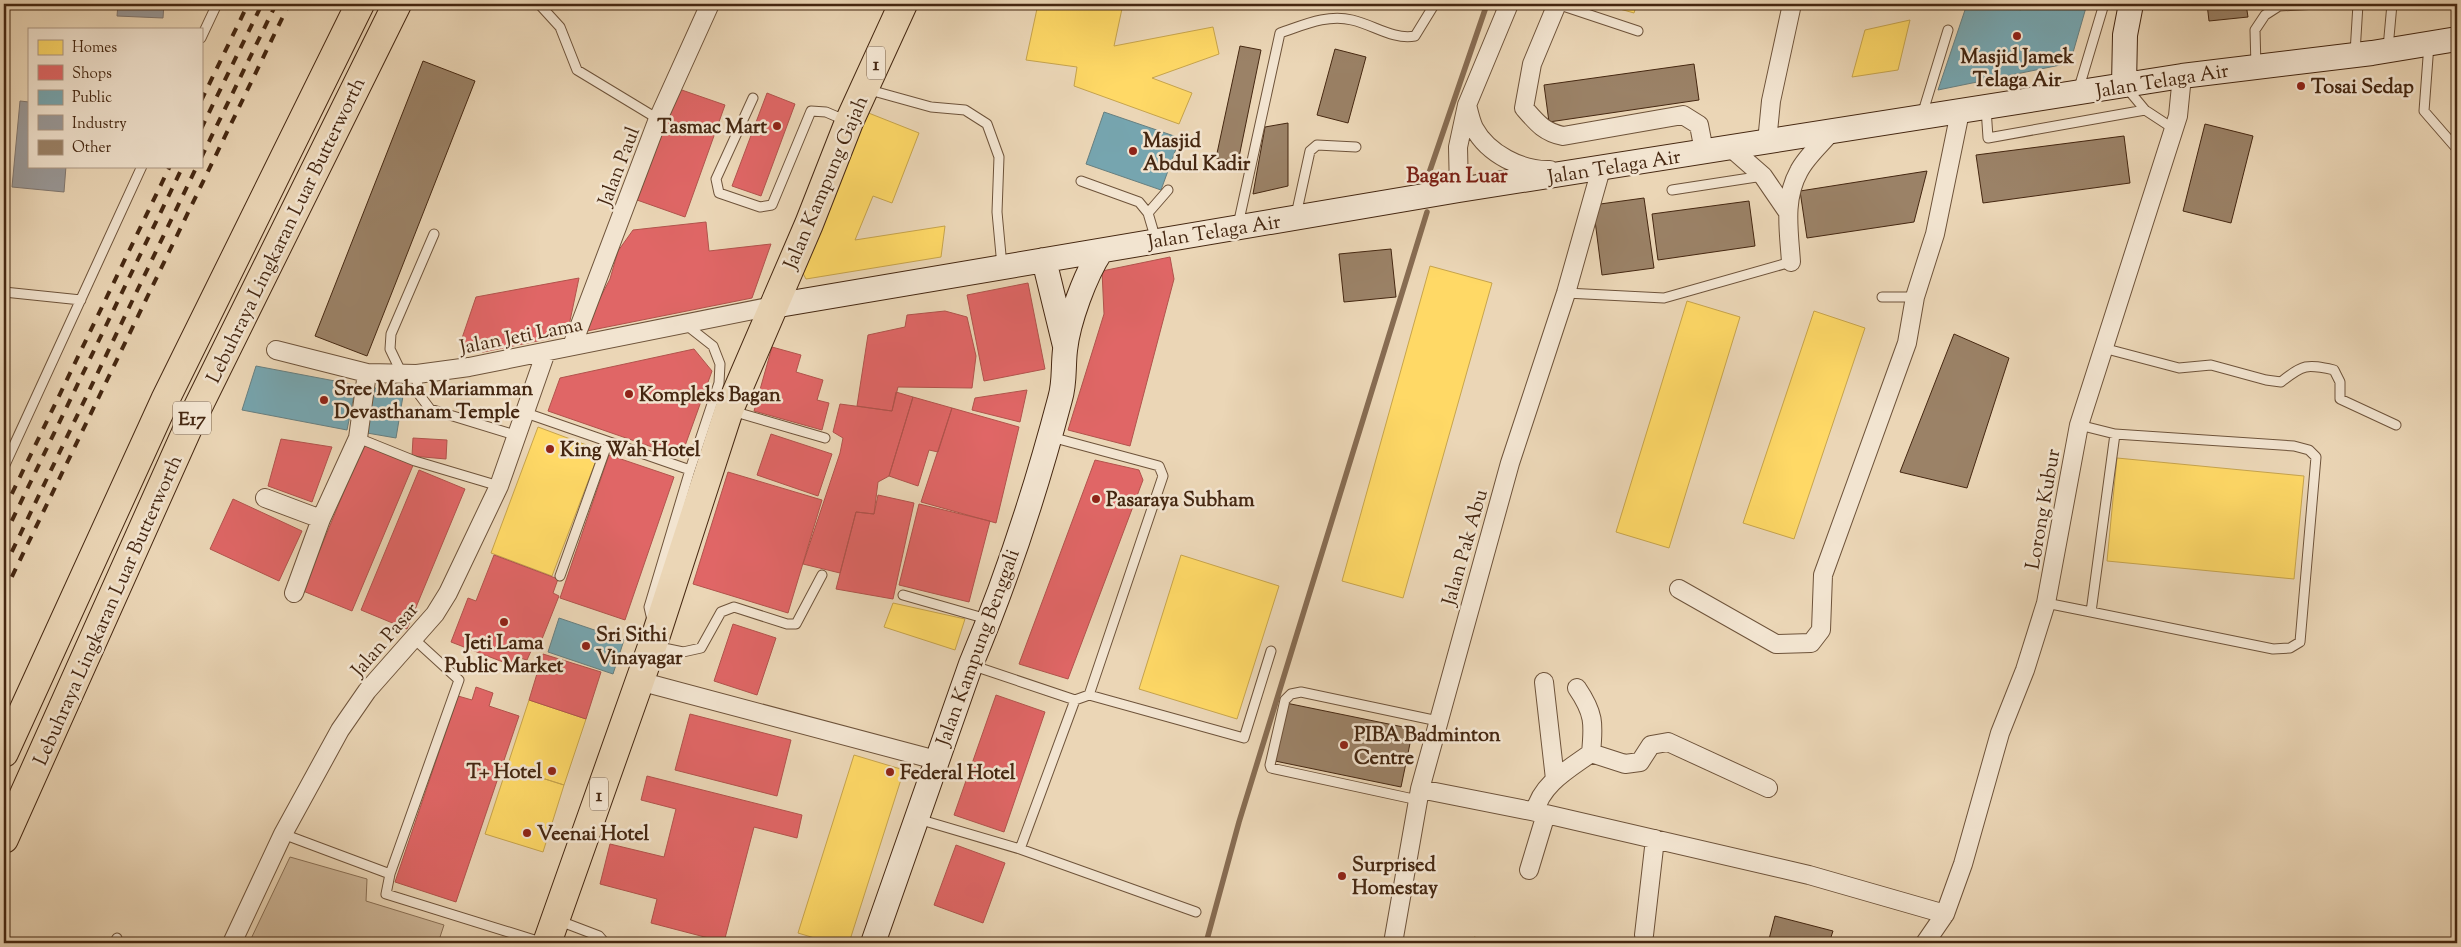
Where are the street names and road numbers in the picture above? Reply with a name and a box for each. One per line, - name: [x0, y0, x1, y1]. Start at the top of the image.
- road number: 1: [867, 46, 885, 80]
- street label: Jalan Telaga Air: [2093, 58, 2232, 107]
- street label: Lebuhraya Lingkaran Luar Butterworth: [200, 73, 374, 389]
- street label: Jalan Kampung Gajah: [777, 91, 877, 275]
- street label: Jalan Paul: [592, 123, 649, 212]
- street label: Jalan Telaga Air: [1545, 144, 1684, 193]
- street label: Jalan Telaga Air: [1145, 209, 1284, 258]
- street label: Jalan Jeti Lama: [456, 311, 585, 364]
- road number: E17: [173, 402, 211, 434]
- street label: Lorong Kubur: [2020, 446, 2069, 572]
- street label: Lebuhraya Lingkaran Luar Butterworth: [27, 451, 191, 771]
- street label: Jalan Pak Abu: [1436, 486, 1497, 610]
- street label: Jalan Kampung Benggali: [930, 545, 1029, 751]
- street label: Jalan Pasar: [345, 597, 427, 685]
- road number: 1: [590, 778, 608, 811]

